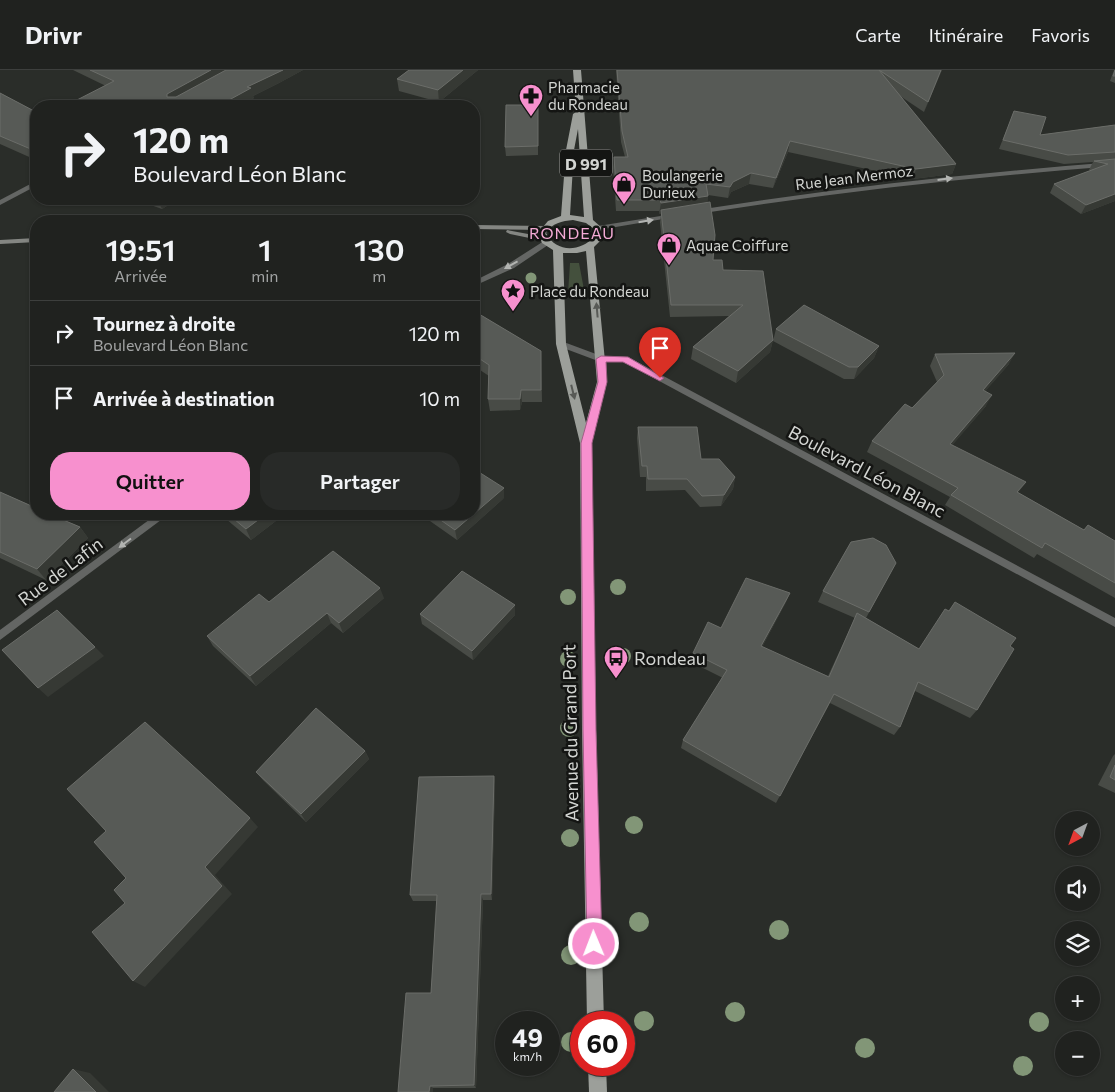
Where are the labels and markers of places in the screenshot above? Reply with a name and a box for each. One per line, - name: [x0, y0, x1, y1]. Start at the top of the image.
- place label: Pharmacie du Rondeau: [548, 78, 628, 113]
- pharmacy icon: Pharmacie du Rondeau: [518, 83, 544, 117]
- place label: Boulangerie Durieux: [642, 166, 723, 201]
- shop icon: Boulangerie Durieux: [611, 171, 637, 205]
- shop icon: Aquae Coiffure: [656, 232, 682, 266]
- place label: Aquae Coiffure: [686, 236, 788, 254]
- place icon: Place du Rondeau: [500, 278, 526, 312]
- place label: Place du Rondeau: [530, 282, 649, 300]
- pin: [639, 327, 681, 378]
- bus stop icon: Rondeau: [603, 645, 629, 679]
- place label: Rondeau: [634, 647, 706, 669]

